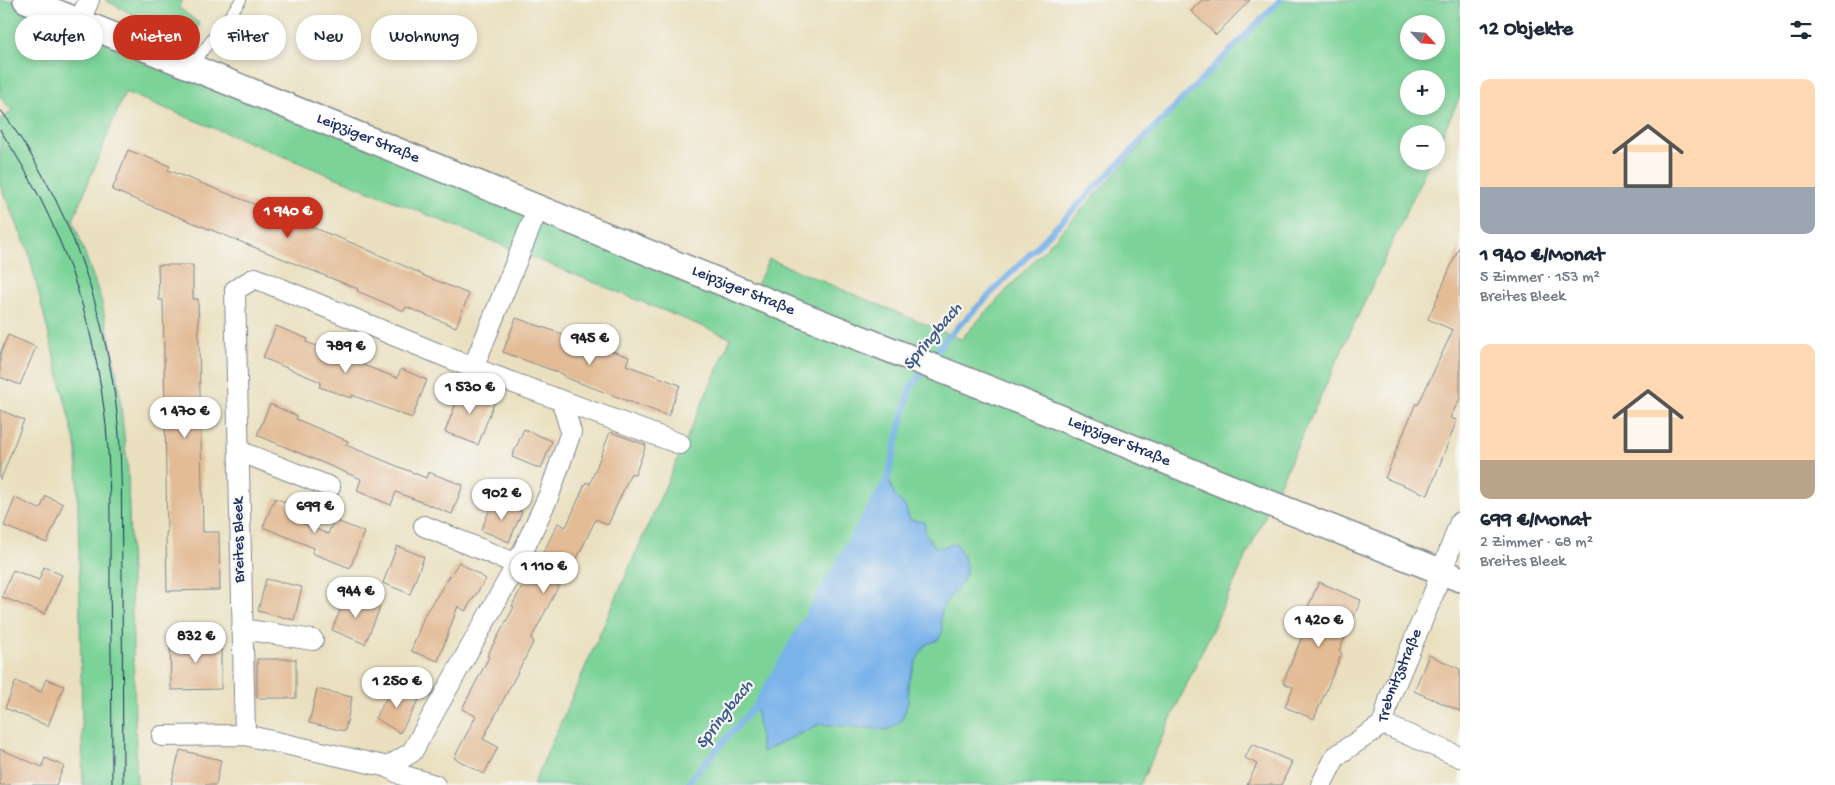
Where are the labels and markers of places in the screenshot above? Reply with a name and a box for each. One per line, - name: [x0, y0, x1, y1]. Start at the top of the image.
- pin: 1 940 €: [242, 196, 334, 239]
- pin: 945 €: [555, 324, 625, 366]
- pin: 789 €: [311, 332, 381, 374]
- pin: 1 530 €: [424, 372, 516, 415]
- pin: 1 470 €: [139, 396, 231, 439]
- pin: 902 €: [467, 478, 537, 521]
- pin: 699 €: [280, 492, 350, 534]
- pin: 1 110 €: [498, 552, 590, 594]
- pin: 944 €: [321, 576, 391, 619]
- pin: 1 420 €: [1273, 606, 1365, 648]
- pin: 832 €: [161, 622, 231, 664]
- pin: 1 250 €: [351, 666, 443, 709]

